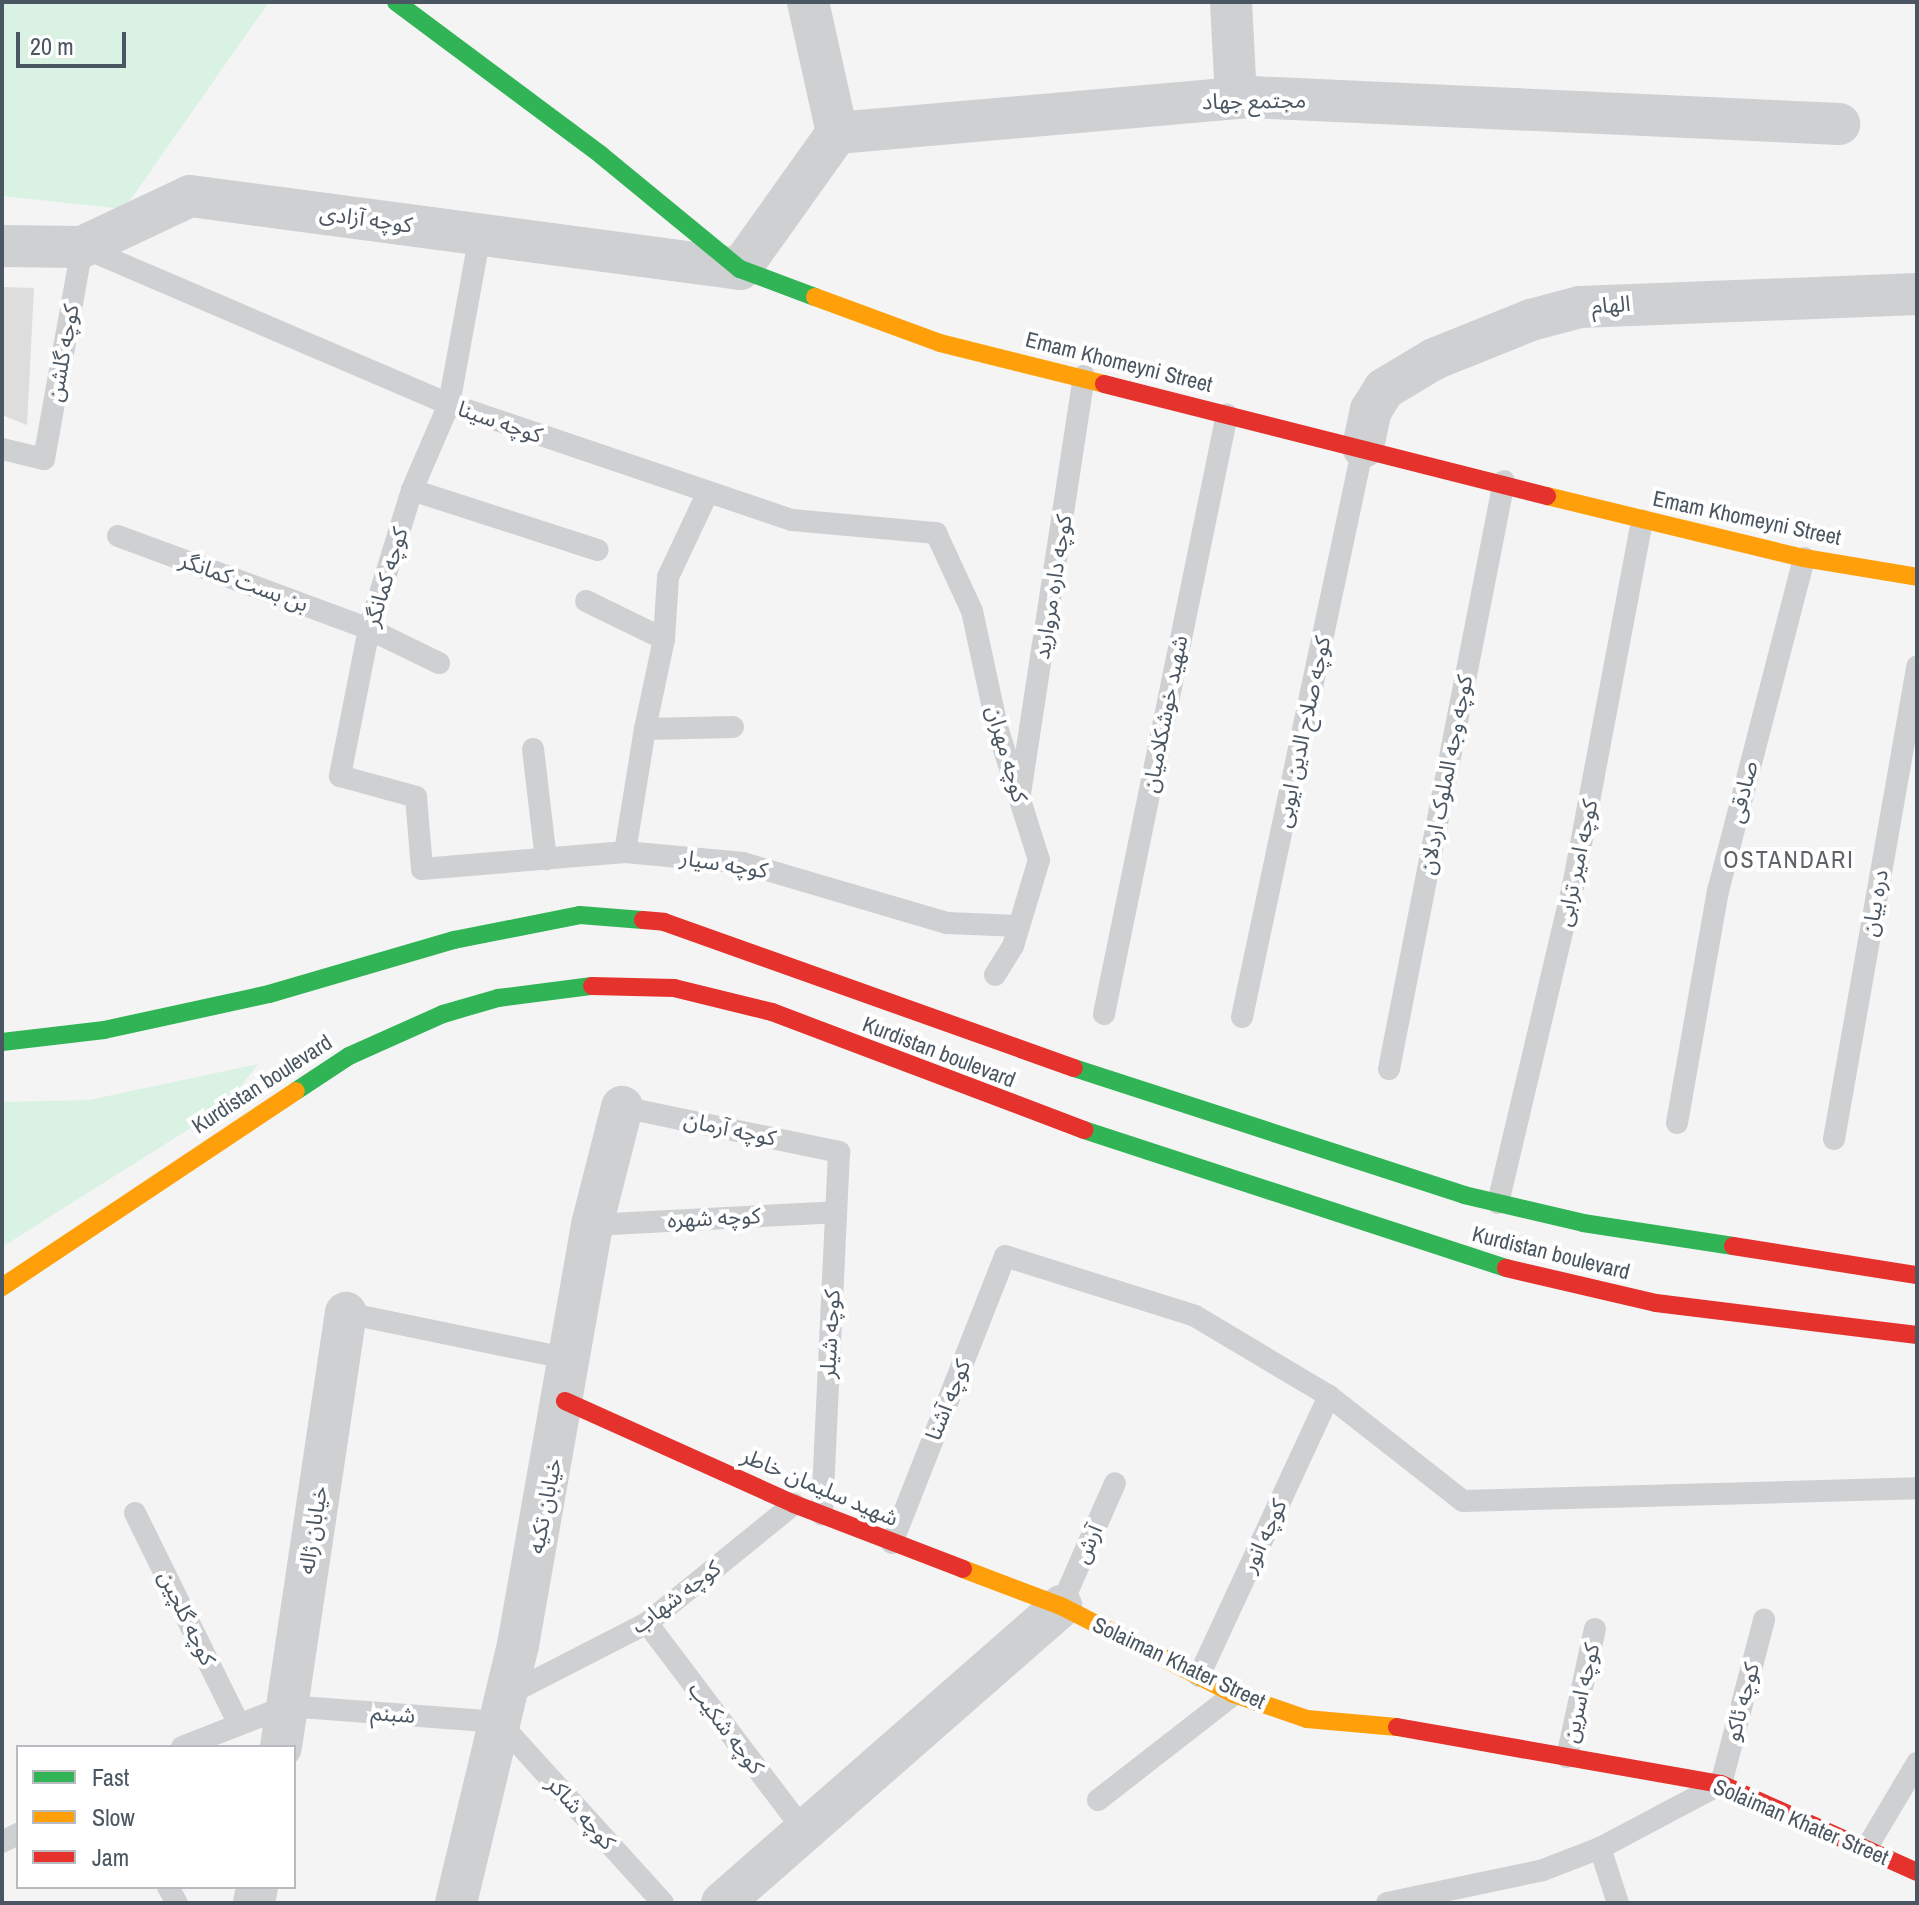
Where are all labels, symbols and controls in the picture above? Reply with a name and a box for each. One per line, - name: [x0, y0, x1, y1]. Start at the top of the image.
- scale bar: [20, 16, 130, 66]
- text: 20 m: [30, 30, 74, 62]
- street label: مجتمع جهاد: [1202, 87, 1306, 115]
- street label: کوچه آزادی: [318, 199, 414, 239]
- street label: الهام: [1591, 290, 1631, 320]
- street label: کوچه گلشن: [41, 302, 85, 404]
- street label: Emam Khomeyni Street: [1023, 326, 1215, 398]
- street label: کوچه سینا: [454, 395, 546, 449]
- street label: Emam Khomeyni Street: [1651, 485, 1843, 551]
- street label: کوچه داره مروارید: [1029, 513, 1077, 661]
- street label: کوچه کمانگر: [358, 524, 414, 630]
- street label: بن بست کمانگر: [176, 547, 312, 617]
- street label: شهید خوشکلامیان: [1137, 633, 1193, 795]
- street label: کوچه صلاح الدین ایوبی: [1270, 634, 1336, 830]
- street label: کوچه وجه الملوک اردلان: [1414, 673, 1478, 877]
- street label: کوچه مهران: [981, 703, 1033, 805]
- street label: صادقی: [1723, 758, 1763, 826]
- street label: کوچه امیر ترابی: [1551, 797, 1603, 929]
- street label: کوچه سیار: [678, 844, 770, 884]
- district label: OSTANDARI: [1723, 846, 1855, 874]
- street label: دره بیان: [1856, 868, 1894, 938]
- street label: Kurdistan boulevard: [859, 1011, 1019, 1093]
- street label: Kurdistan boulevard: [187, 1029, 337, 1139]
- street label: کوچه آرمان: [682, 1106, 778, 1152]
- street label: کوچه شهره: [667, 1202, 761, 1234]
- street label: Kurdistan boulevard: [1469, 1221, 1633, 1285]
- street label: کوچه شیلر: [814, 1289, 846, 1379]
- street label: کوچه آشنا: [920, 1356, 976, 1444]
- street label: شهید سلیمان خاطر: [738, 1442, 902, 1532]
- street label: خیابان تکیه: [523, 1456, 567, 1556]
- street label: خیابان ژاله: [293, 1484, 333, 1576]
- street label: کوچه انور: [1236, 1495, 1292, 1577]
- street label: آرش: [1068, 1521, 1108, 1567]
- street label: کوچه شهاب: [626, 1555, 726, 1639]
- street label: کوچه گلچین: [153, 1566, 221, 1670]
- street label: Solaiman Khater Street: [1088, 1611, 1270, 1715]
- street label: کوچه اسرین: [1557, 1641, 1605, 1745]
- street label: کوچه ئاکو: [1719, 1660, 1765, 1744]
- street label: کوچه شکیب: [683, 1677, 769, 1779]
- street label: شبنم: [370, 1699, 416, 1729]
- legend: [16, 1745, 296, 1889]
- text: Fast: [92, 1761, 129, 1793]
- street label: کوچه شاکر: [541, 1771, 621, 1855]
- street label: Solaiman Khater Street: [1710, 1773, 1892, 1871]
- text: Slow: [92, 1801, 135, 1833]
- text: Jam: [92, 1841, 129, 1873]

